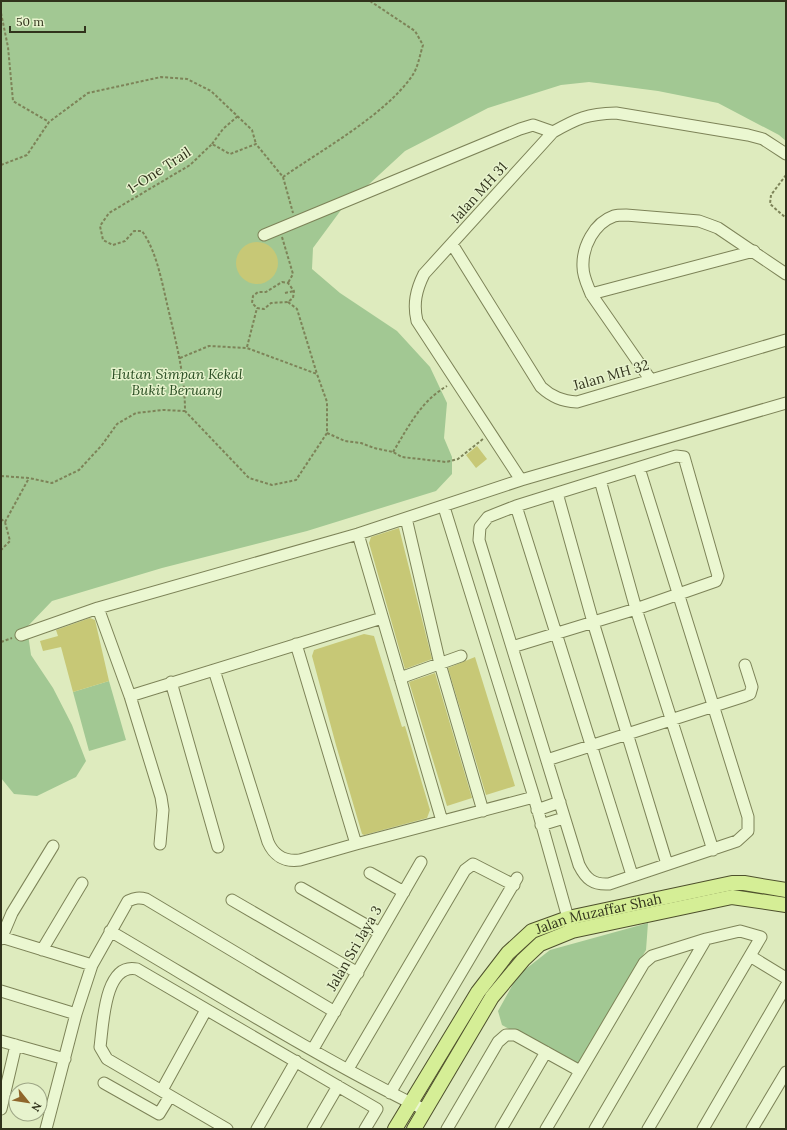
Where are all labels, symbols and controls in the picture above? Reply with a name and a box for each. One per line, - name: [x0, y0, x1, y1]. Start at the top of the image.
- scale bar: [10, 8, 85, 34]
- text: 50 m: [16, 14, 44, 29]
- street label: 1-One Trail: [124, 143, 194, 197]
- street label: Jalan MH 31: [446, 158, 511, 227]
- street label: Jalan MH 32: [570, 356, 651, 395]
- park label: Hutan Simpan Kekal Bukit Beruang: [111, 365, 243, 399]
- street label: Jalan Muzaffar Shah: [532, 889, 663, 938]
- street label: Jalan Sri Jaya 3: [322, 902, 386, 995]
- north arrow: [8, 1082, 48, 1122]
- text: N: [28, 1100, 45, 1115]

